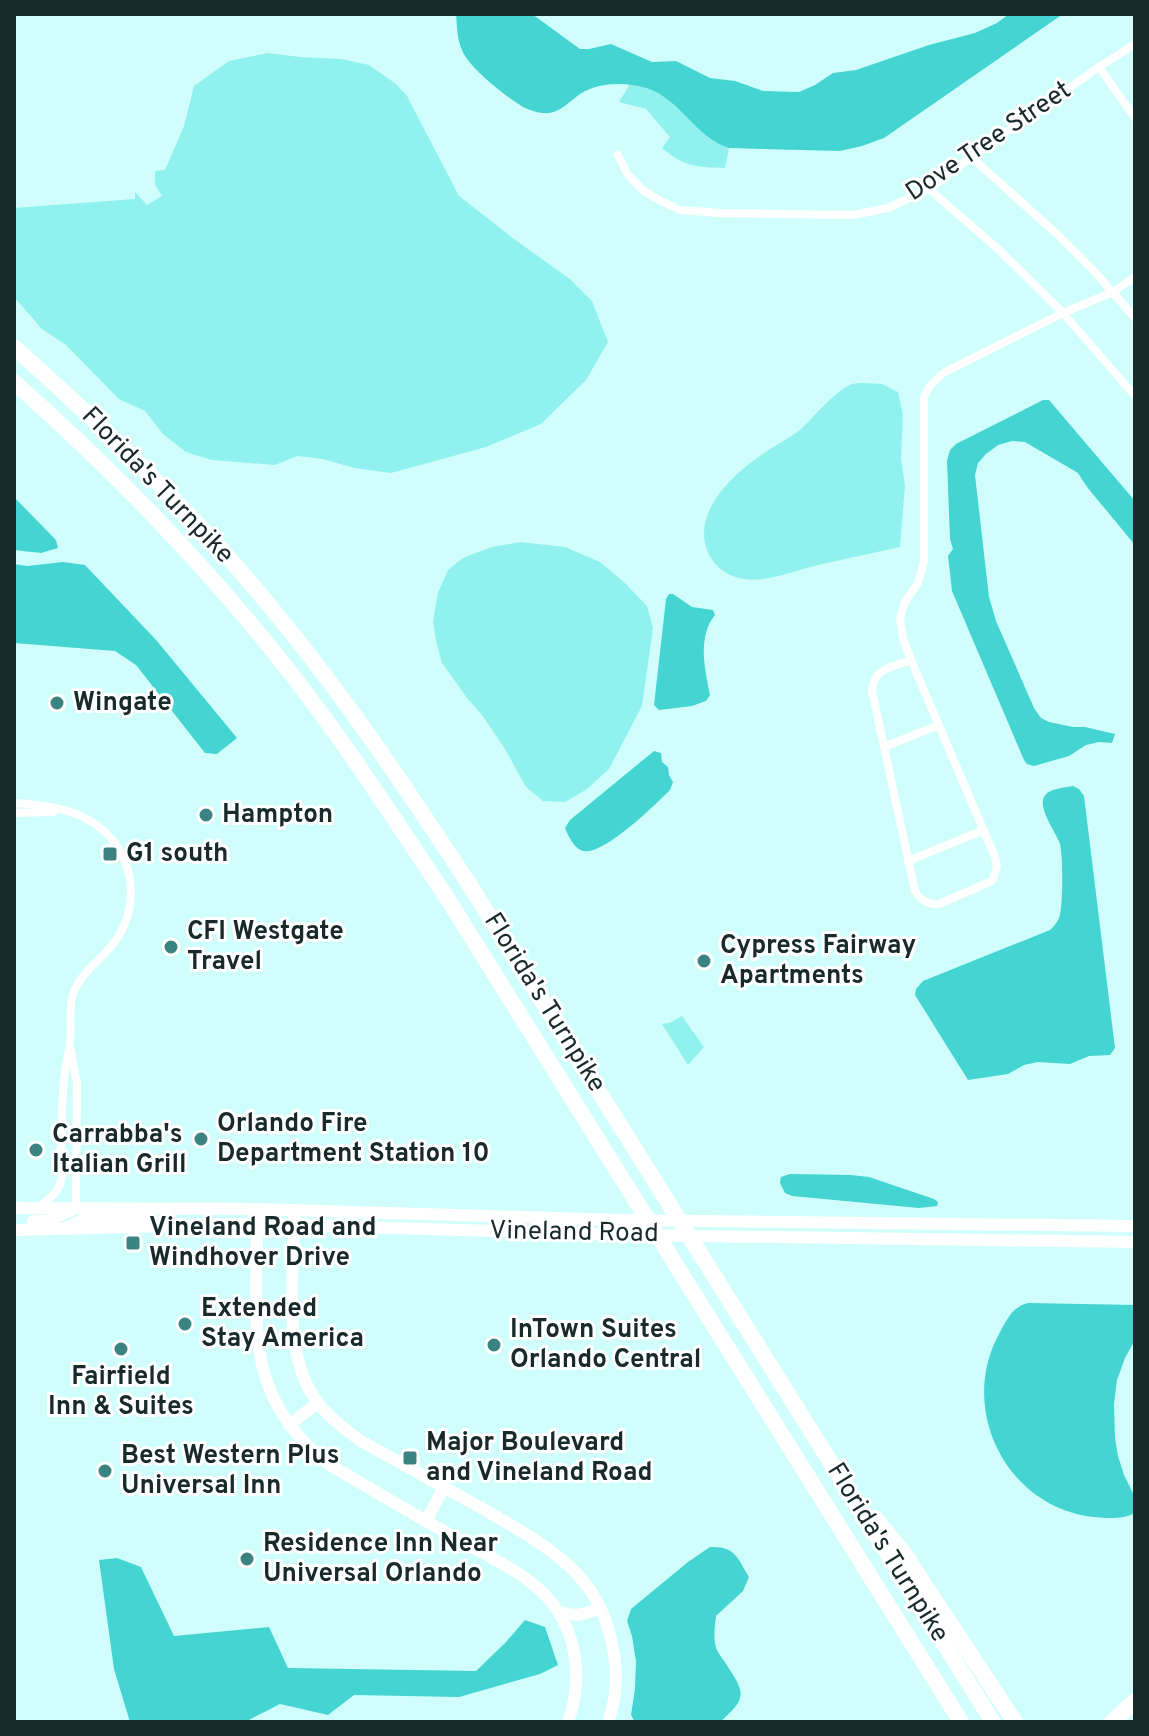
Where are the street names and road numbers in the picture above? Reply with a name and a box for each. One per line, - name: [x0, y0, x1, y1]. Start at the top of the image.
- street label: Dove Tree Street: [900, 74, 1078, 210]
- street label: Florida's Turnpike: [74, 401, 240, 571]
- street label: Florida's Turnpike: [476, 907, 612, 1099]
- street label: Vineland Road: [489, 1215, 659, 1251]
- street label: Florida's Turnpike: [819, 1457, 955, 1649]

